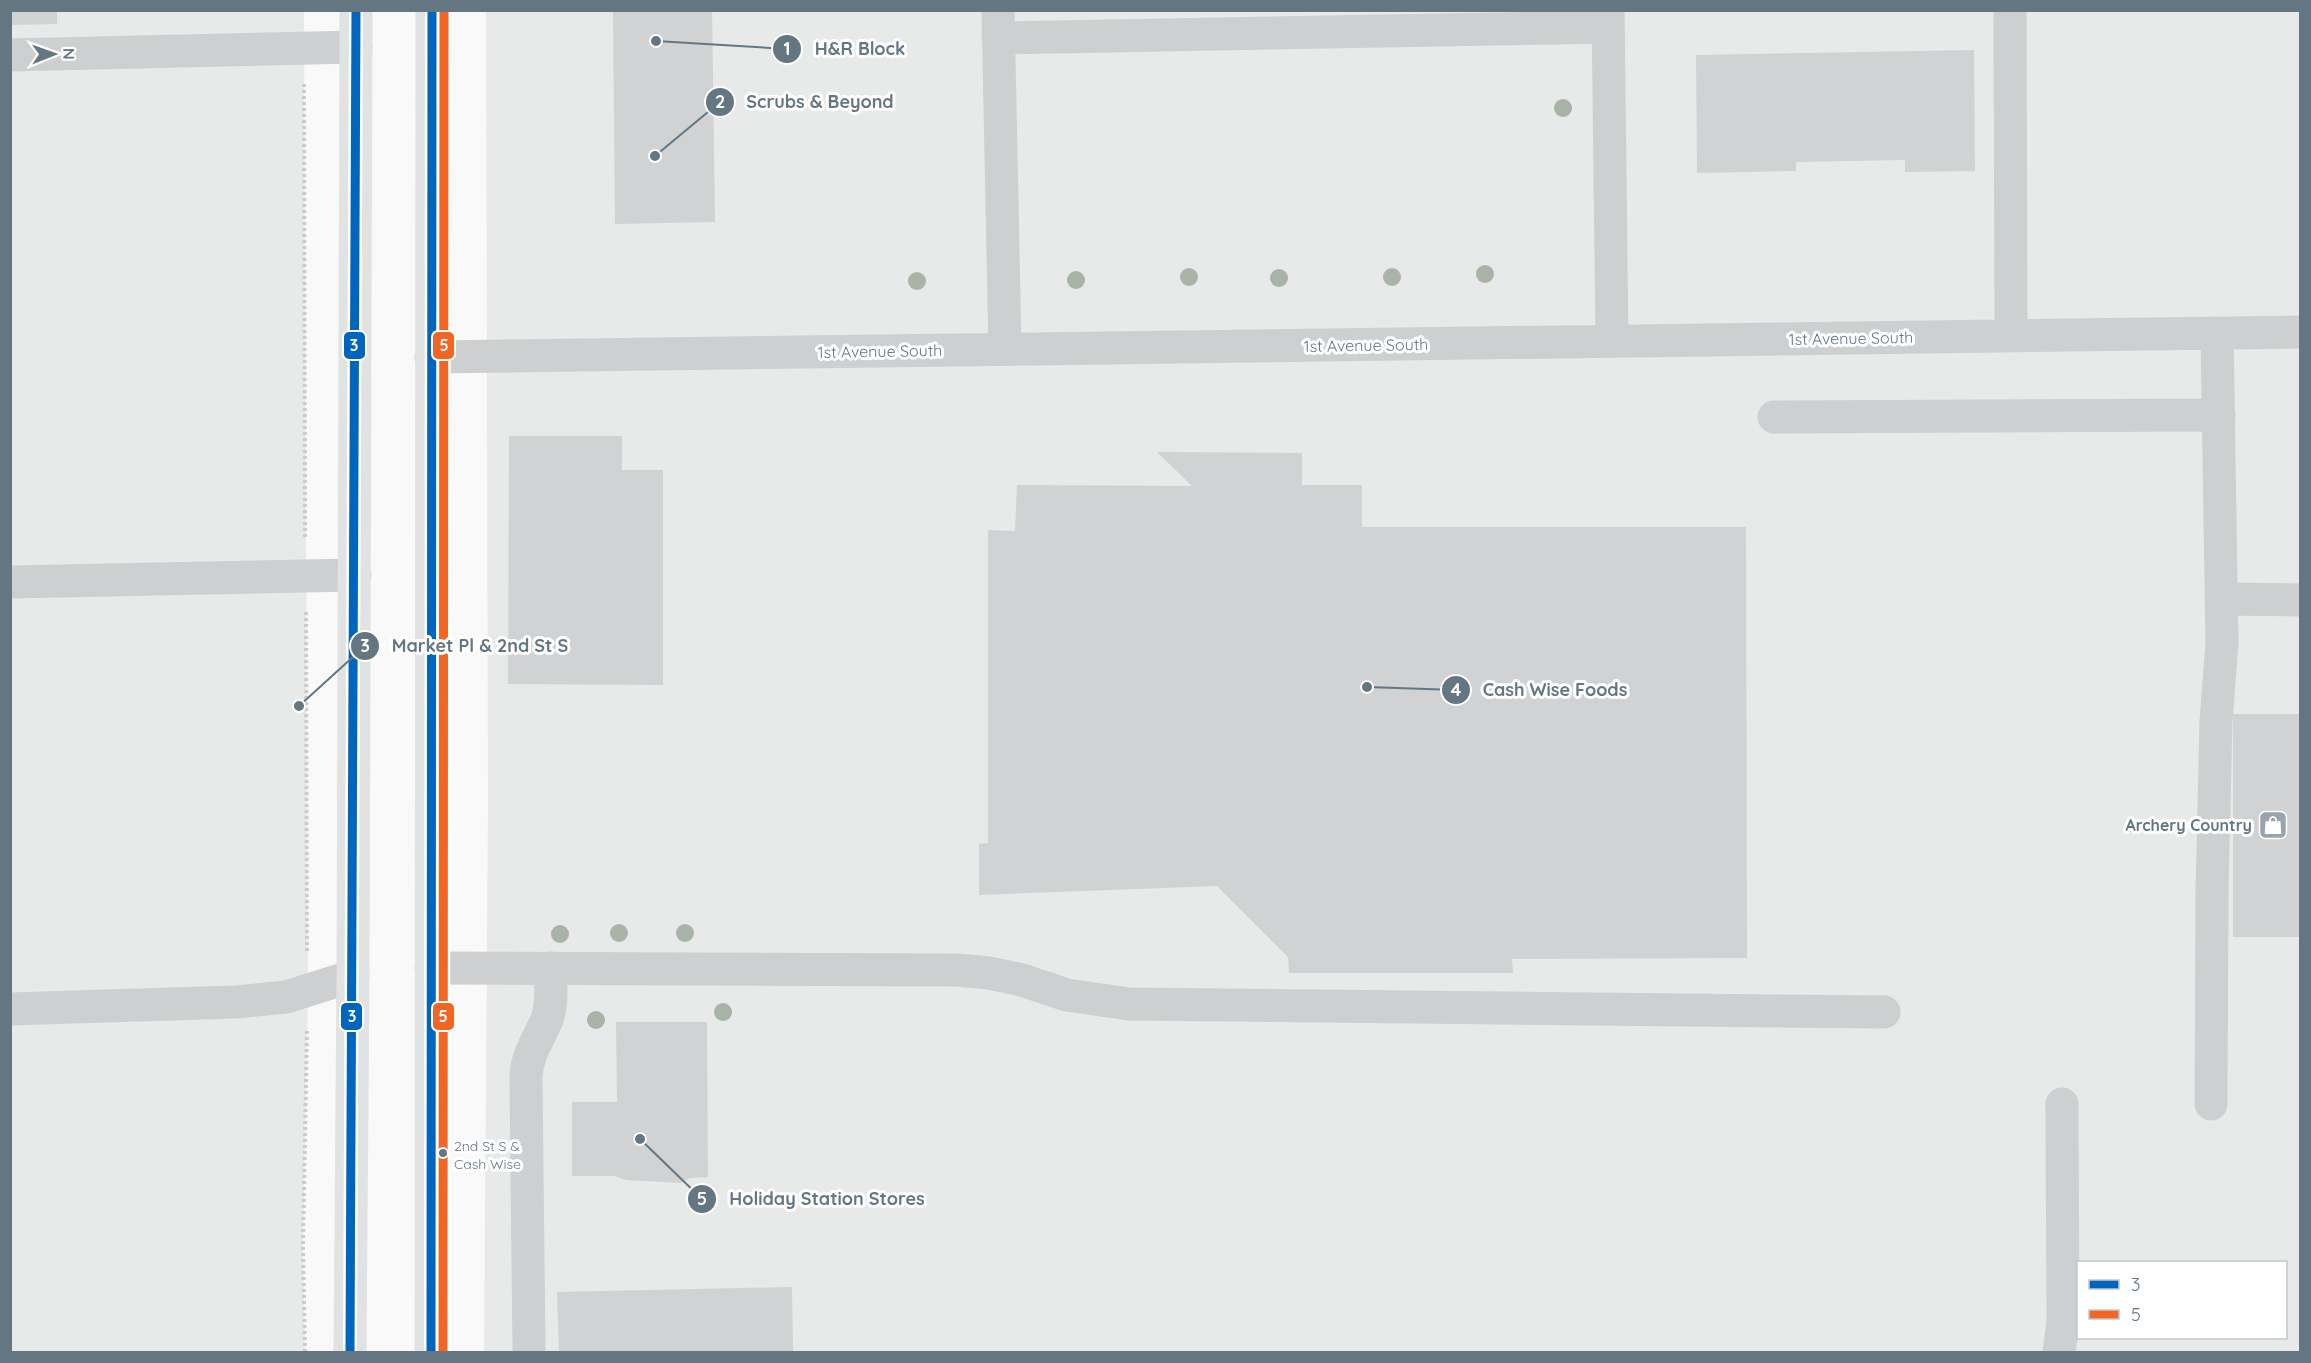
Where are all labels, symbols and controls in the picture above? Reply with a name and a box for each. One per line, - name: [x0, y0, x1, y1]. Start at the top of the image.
- north arrow: [24, 24, 84, 84]
- callout: H&R Block: [772, 31, 917, 67]
- text: 1: [783, 37, 791, 60]
- text: H&R Block: [815, 37, 905, 60]
- text: N: [59, 48, 79, 60]
- callout: Scrubs & Beyond: [705, 84, 906, 120]
- text: 2: [715, 90, 725, 113]
- text: Scrubs & Beyond: [746, 90, 894, 113]
- street label: 1st Avenue South: [1789, 327, 1913, 349]
- line badge: 3: [343, 331, 366, 360]
- line badge: 5: [432, 331, 455, 360]
- street label: 1st Avenue South: [1304, 334, 1428, 356]
- text: 3: [350, 335, 358, 355]
- text: 5: [439, 335, 449, 355]
- street label: 1st Avenue South: [818, 340, 942, 362]
- callout: Market Pl & 2nd St S: [350, 628, 580, 664]
- text: 3: [360, 634, 370, 657]
- text: Market Pl & 2nd St S: [392, 634, 568, 657]
- callout: Cash Wise Foods: [1441, 672, 1639, 708]
- text: 4: [1451, 678, 1462, 701]
- text: Cash Wise Foods: [1483, 678, 1628, 701]
- shop icon: Archery Country: [2257, 809, 2289, 841]
- place label: Archery Country: [2125, 815, 2252, 835]
- line badge: 3: [340, 1002, 363, 1031]
- line badge: 5: [432, 1002, 455, 1031]
- text: 3: [348, 1006, 356, 1026]
- text: 5: [438, 1006, 448, 1026]
- place label: 2nd St S & Cash Wise: [454, 1137, 521, 1173]
- marker: 2nd St S & Cash Wise: [437, 1147, 449, 1159]
- callout: Holiday Station Stores: [687, 1181, 936, 1217]
- text: 5: [697, 1187, 707, 1210]
- text: Holiday Station Stores: [729, 1187, 925, 1210]
- legend: [2077, 1261, 2287, 1339]
- text: 3: [2131, 1273, 2140, 1296]
- text: 5: [2131, 1303, 2141, 1326]

